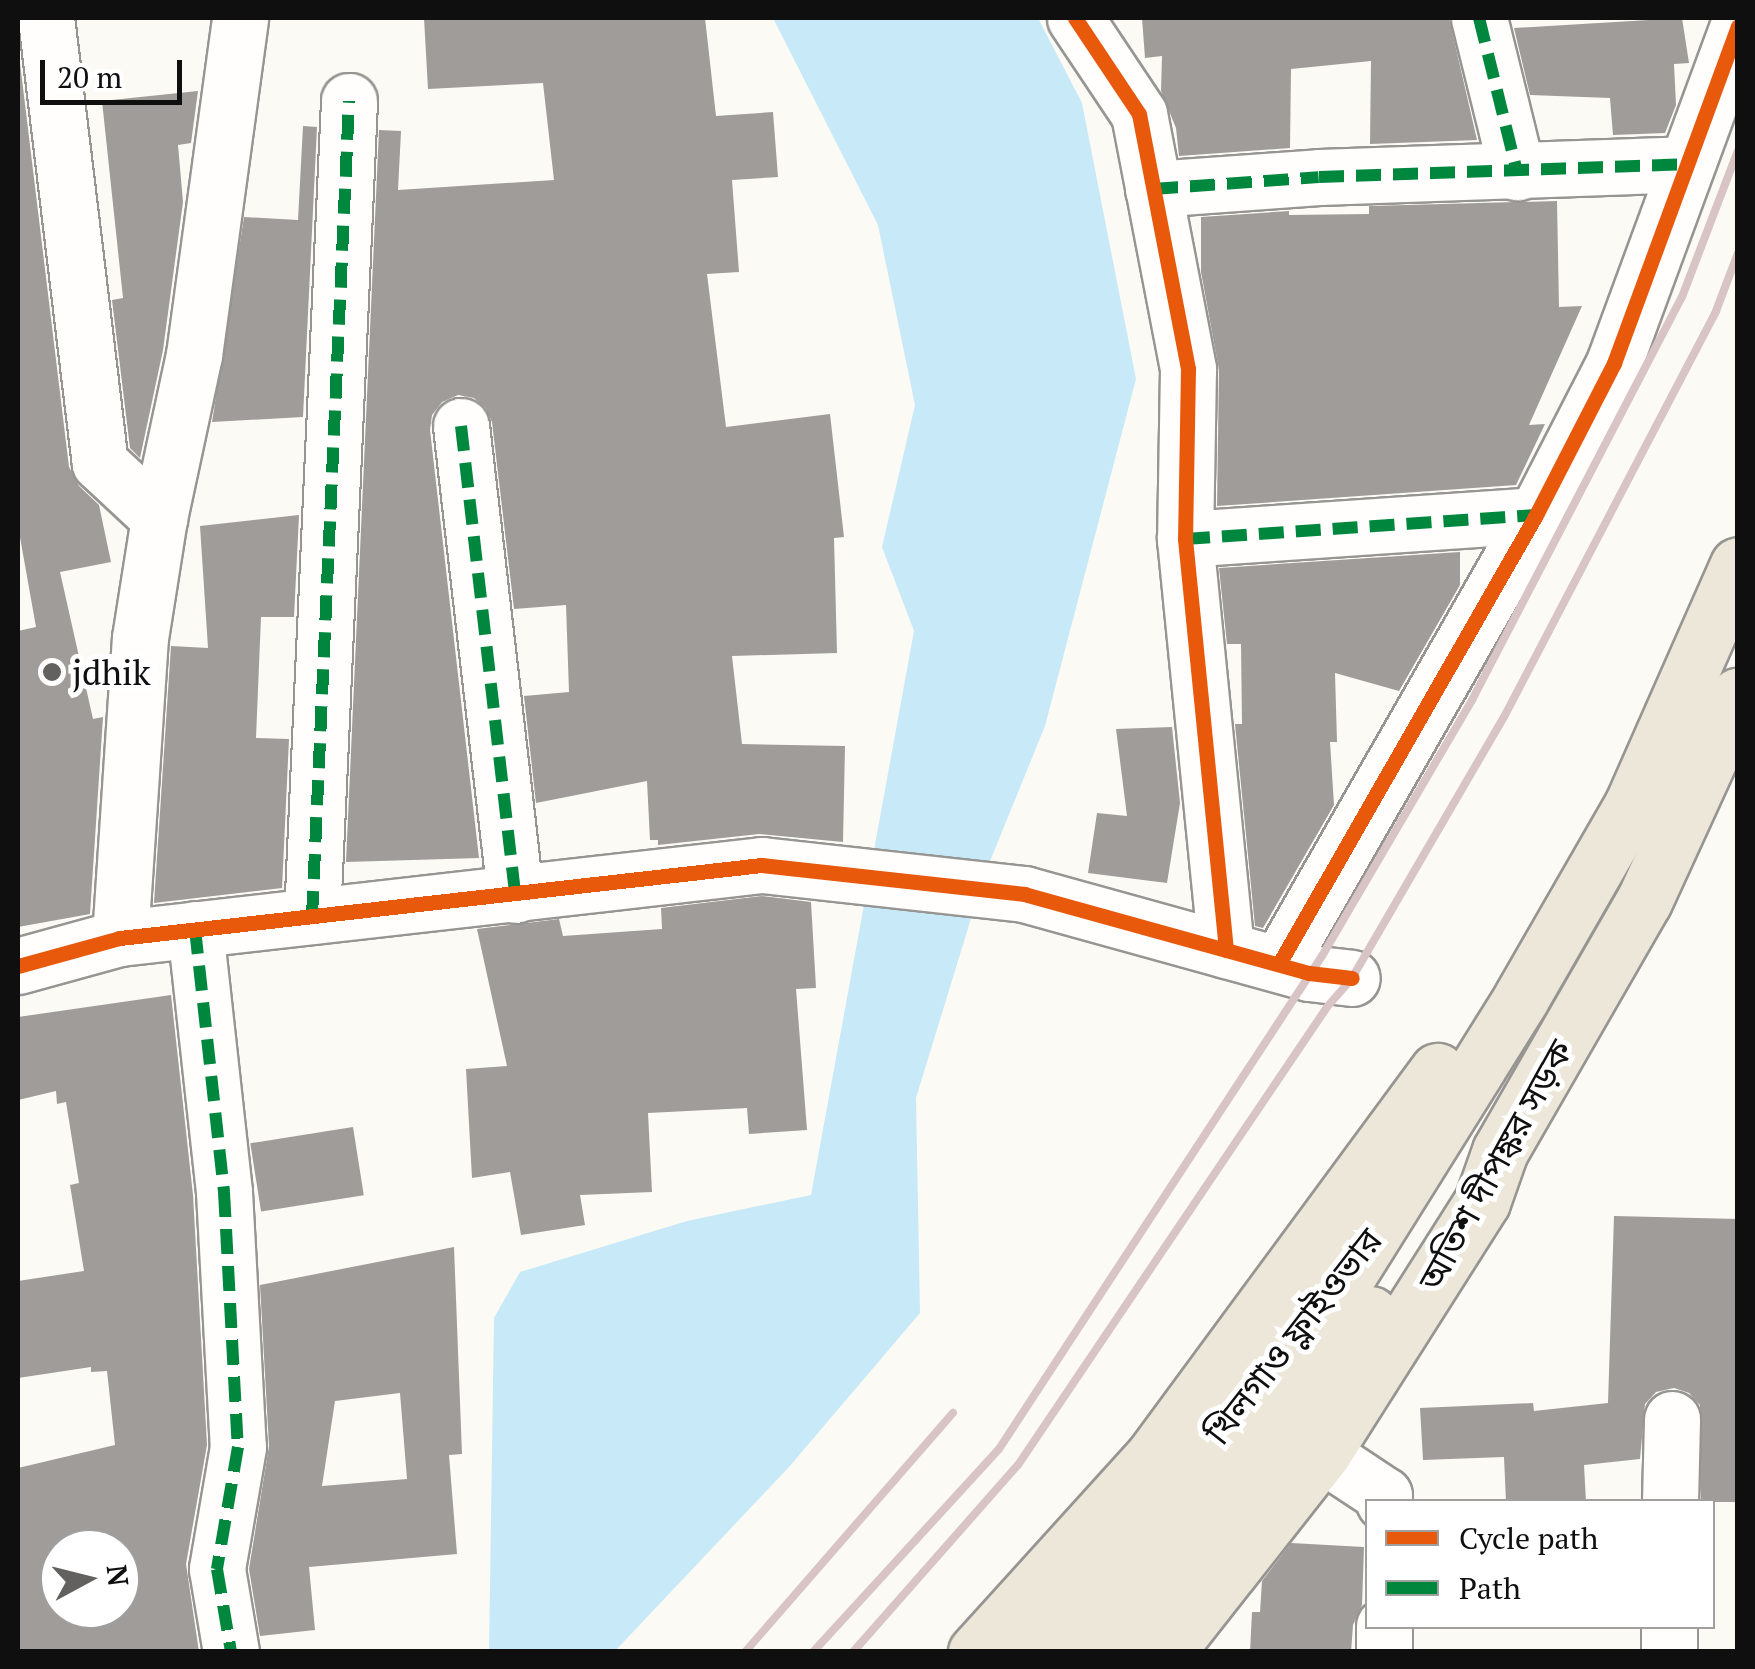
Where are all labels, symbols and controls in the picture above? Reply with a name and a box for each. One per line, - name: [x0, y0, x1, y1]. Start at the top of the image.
- scale bar: [45, 40, 188, 102]
- text: 20 m: [57, 57, 122, 97]
- place label: jdhik: [72, 651, 151, 693]
- marker: jdhik: [41, 661, 63, 683]
- street label: অতিশ দীপঙ্কর সড়ক: [1409, 1032, 1581, 1298]
- street label: খিলগাও ফ্লাইওভার: [1196, 1220, 1390, 1452]
- legend: [1365, 1499, 1715, 1629]
- text: Cycle path: [1459, 1518, 1598, 1558]
- north arrow: [40, 1529, 140, 1629]
- text: N: [99, 1563, 138, 1588]
- text: Path: [1459, 1568, 1521, 1608]

